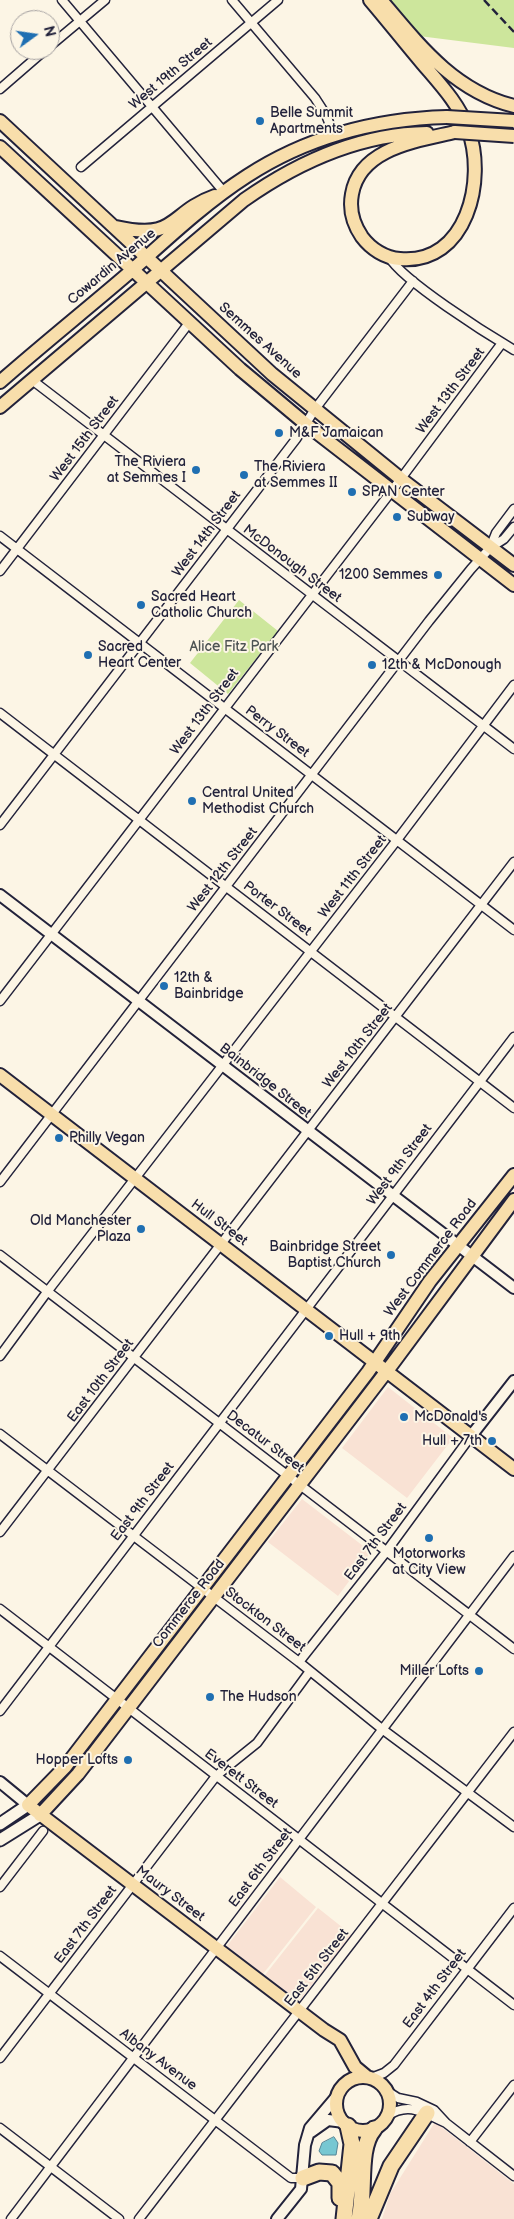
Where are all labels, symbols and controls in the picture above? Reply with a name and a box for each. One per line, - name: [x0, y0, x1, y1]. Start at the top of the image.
- north arrow: [10, 10, 60, 60]
- text: N: [40, 24, 59, 39]
- street label: West 19th Street: [126, 34, 216, 114]
- place label: Belle Summit Apartments: [270, 105, 353, 138]
- marker: Belle Summit Apartments: [254, 115, 266, 127]
- street label: Cowardin Avenue: [65, 225, 159, 309]
- street label: Semmes Avenue: [215, 299, 305, 383]
- street label: West 13th Street: [413, 345, 489, 437]
- street label: West 15th Street: [47, 393, 123, 485]
- place label: M&F Jamaican: [289, 425, 383, 441]
- marker: M&F Jamaican: [273, 427, 285, 439]
- place label: The Riviera at Semmes I: [107, 454, 186, 487]
- place label: The Riviera at Semmes II: [254, 459, 338, 492]
- marker: The Riviera at Semmes I: [190, 464, 202, 476]
- marker: The Riviera at Semmes II: [238, 469, 250, 481]
- place label: SPAN Center: [362, 484, 445, 500]
- marker: SPAN Center: [346, 486, 358, 498]
- street label: West 14th Street: [169, 488, 245, 580]
- place label: Subway: [407, 509, 455, 525]
- marker: Subway: [391, 511, 403, 523]
- street label: McDonough Street: [239, 521, 345, 607]
- place label: 1200 Semmes: [339, 567, 428, 583]
- marker: 1200 Semmes: [432, 569, 444, 581]
- place label: Sacred Heart Catholic Church: [151, 589, 252, 622]
- marker: Sacred Heart Catholic Church: [135, 599, 147, 611]
- place label: Sacred Heart Center: [98, 639, 181, 672]
- park label: Alice Fitz Park: [190, 639, 278, 655]
- marker: Sacred Heart Center: [82, 649, 94, 661]
- place label: 12th & McDonough: [382, 657, 501, 673]
- marker: 12th & McDonough: [366, 659, 378, 671]
- street label: West 13th Street: [167, 666, 243, 758]
- street label: Perry Street: [242, 702, 312, 762]
- place label: Central United Methodist Church: [202, 785, 314, 818]
- marker: Central United Methodist Church: [186, 795, 198, 807]
- street label: West 12th Street: [185, 824, 261, 916]
- street label: West 11th Street: [315, 832, 391, 922]
- street label: Porter Street: [240, 878, 314, 940]
- place label: 12th & Bainbridge: [174, 970, 243, 1002]
- marker: 12th & Bainbridge: [158, 980, 170, 992]
- street label: West 10th Street: [320, 1000, 396, 1092]
- street label: Bainbridge Street: [216, 1040, 314, 1122]
- street label: West 9th Street: [364, 1121, 436, 1209]
- place label: Philly Vegan: [69, 1130, 145, 1146]
- marker: Philly Vegan: [53, 1132, 65, 1144]
- street label: Hull Street: [187, 1196, 251, 1250]
- street label: West Commerce Road: [381, 1196, 481, 1320]
- place label: Old Manchester Plaza: [30, 1213, 131, 1246]
- marker: Old Manchester Plaza: [135, 1223, 147, 1235]
- place label: Bainbridge Street Baptist Church: [269, 1239, 381, 1272]
- marker: Bainbridge Street Baptist Church: [385, 1249, 397, 1261]
- place label: Hull + 9th: [339, 1328, 400, 1344]
- marker: Hull + 9th: [323, 1330, 335, 1342]
- street label: East 10th Street: [64, 1336, 138, 1426]
- street label: Decatur Street: [223, 1407, 307, 1477]
- place label: McDonald's: [414, 1409, 487, 1425]
- marker: McDonald's: [398, 1411, 410, 1423]
- place label: Hull + 7th: [422, 1433, 482, 1449]
- marker: Hull + 7th: [486, 1435, 498, 1447]
- street label: East 9th Street: [108, 1459, 178, 1545]
- street label: East 7th Street: [341, 1500, 411, 1584]
- marker: Motorworks at City View: [423, 1532, 435, 1544]
- place label: Motorworks at City View: [392, 1546, 466, 1578]
- street label: Commerce Road: [149, 1556, 229, 1652]
- street label: Stockton Street: [221, 1584, 309, 1656]
- place label: Miller Lofts: [399, 1663, 469, 1679]
- marker: Miller Lofts: [473, 1665, 485, 1677]
- place label: The Hudson: [220, 1689, 297, 1705]
- marker: The Hudson: [204, 1691, 216, 1703]
- street label: Everett Street: [201, 1746, 281, 1812]
- place label: Hopper Lofts: [35, 1752, 118, 1768]
- marker: Hopper Lofts: [122, 1754, 134, 1766]
- street label: East 6th Street: [226, 1825, 296, 1911]
- street label: Maury Street: [132, 1863, 208, 1925]
- street label: East 7th Street: [51, 1883, 121, 1967]
- street label: East 5th Street: [281, 1926, 353, 2010]
- street label: East 4th Street: [400, 1946, 470, 2032]
- street label: Albany Avenue: [116, 2025, 200, 2095]

